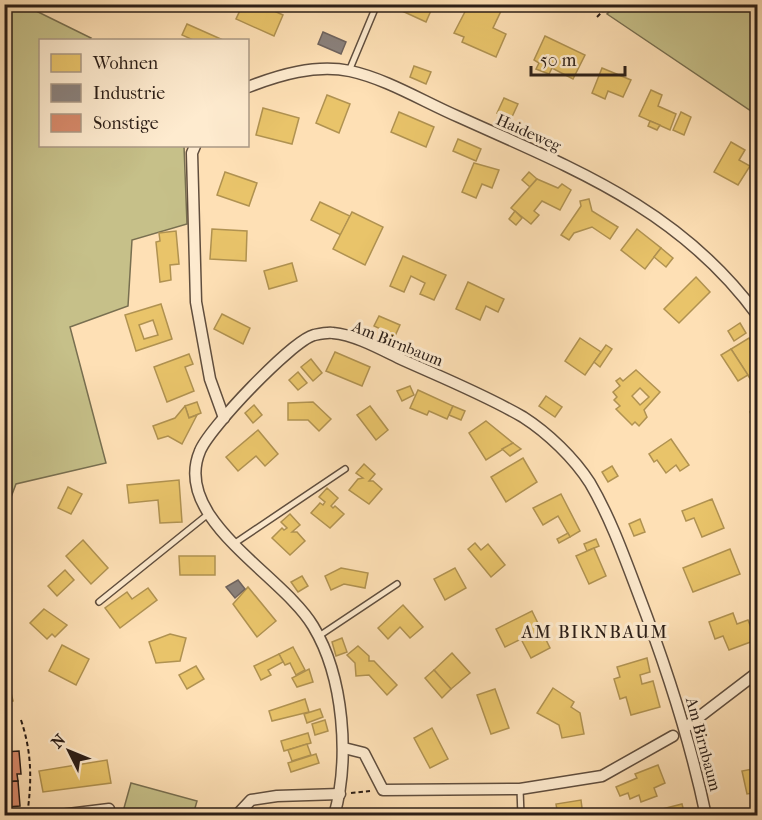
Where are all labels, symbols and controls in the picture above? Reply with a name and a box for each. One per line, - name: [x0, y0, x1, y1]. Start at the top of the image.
- legend: [39, 39, 249, 147]
- scale bar: [531, 39, 626, 77]
- text: 50 m: [540, 50, 577, 71]
- text: Wohnen: [92, 53, 159, 74]
- text: Industrie: [93, 83, 165, 104]
- street label: Haideweg: [493, 110, 565, 155]
- text: Sonstige: [93, 113, 159, 134]
- street label: Am Birnbaum: [349, 316, 447, 371]
- district label: AM BIRNBAUM: [520, 622, 669, 643]
- street label: Am Birnbaum: [682, 694, 725, 794]
- north arrow: [39, 721, 99, 781]
- text: N: [47, 730, 70, 752]

